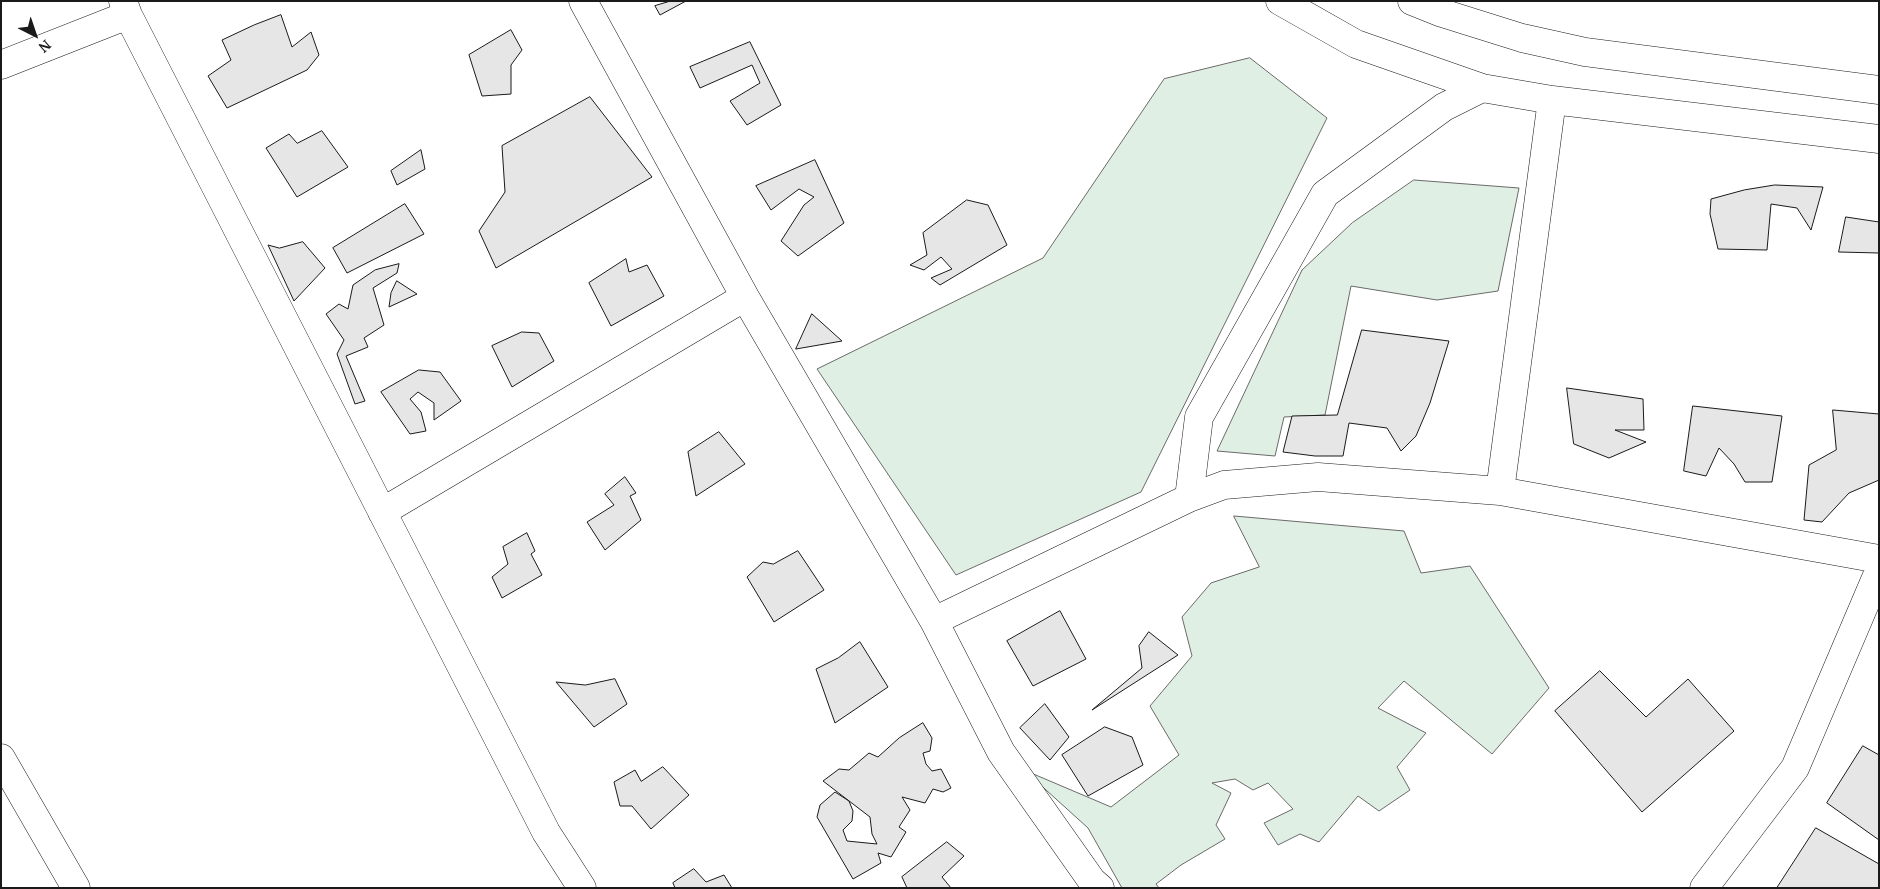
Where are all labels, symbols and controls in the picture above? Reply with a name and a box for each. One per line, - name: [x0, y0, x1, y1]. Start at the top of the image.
- north arrow: [10, 10, 60, 60]
- text: N: [35, 36, 55, 57]

